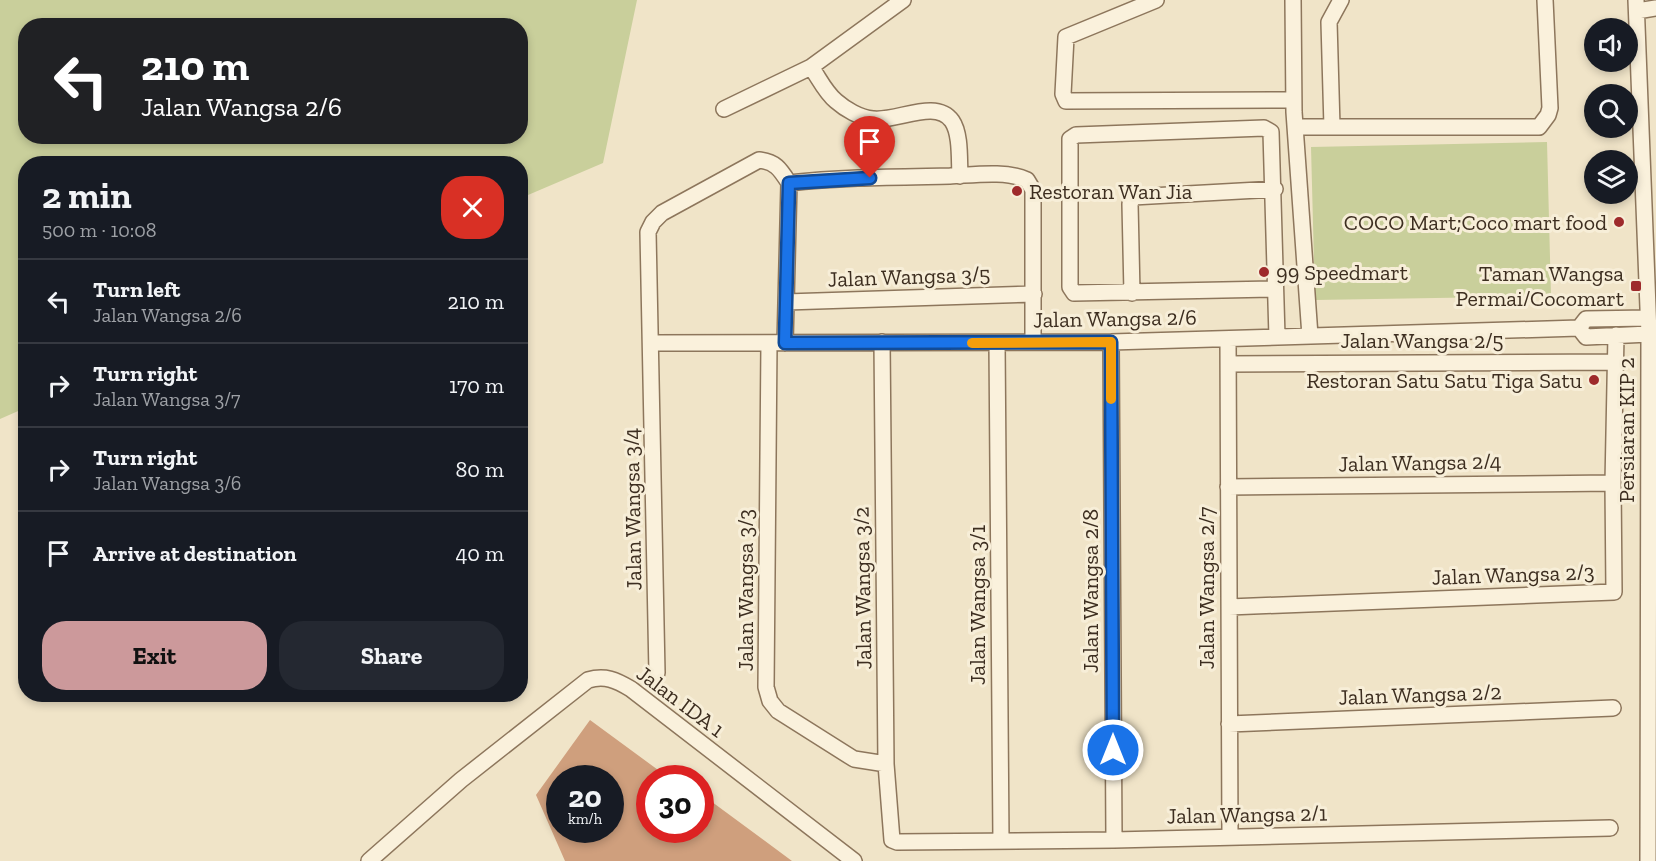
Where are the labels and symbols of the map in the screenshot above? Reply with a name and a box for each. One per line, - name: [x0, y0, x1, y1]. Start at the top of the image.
- pin: [844, 116, 895, 178]
- place label: Restoran Wan Jia: [1029, 178, 1193, 205]
- marker: Restoran Wan Jia: [1010, 184, 1024, 198]
- place label: COCO Mart;Coco mart food: [1344, 209, 1607, 236]
- marker: COCO Mart;Coco mart food: [1612, 215, 1626, 229]
- place label: 99 Speedmart: [1276, 259, 1409, 286]
- street label: Jalan Wangsa 3/5: [827, 260, 991, 293]
- place label: Taman Wangsa Permai/Cocomart: [1455, 260, 1625, 312]
- marker: 99 Speedmart: [1257, 265, 1271, 279]
- marker: Taman Wangsa Permai/Cocomart: [1629, 279, 1643, 293]
- street label: Jalan Wangsa 2/6: [1033, 304, 1197, 333]
- street label: Jalan Wangsa 2/5: [1340, 327, 1504, 354]
- street label: Persiaran KIP 2: [1613, 357, 1640, 503]
- place label: Restoran Satu Satu Tiga Satu: [1306, 367, 1583, 394]
- marker: Restoran Satu Satu Tiga Satu: [1587, 373, 1601, 387]
- street label: Jalan Wangsa 3/4: [618, 427, 647, 590]
- street label: Jalan Wangsa 2/4: [1338, 448, 1502, 477]
- street label: Jalan Wangsa 3/2: [848, 506, 877, 670]
- street label: Jalan Wangsa 2/7: [1193, 506, 1220, 669]
- street label: Jalan Wangsa 3/3: [732, 509, 759, 671]
- street label: Jalan Wangsa 2/8: [1077, 509, 1104, 673]
- street label: Jalan Wangsa 3/1: [964, 524, 991, 685]
- street label: Jalan Wangsa 2/3: [1431, 558, 1595, 591]
- street label: Jalan IDA 1: [631, 660, 730, 744]
- street label: Jalan Wangsa 2/2: [1338, 678, 1502, 711]
- position arrow: [1081, 718, 1145, 782]
- speed limit sign: 30: [636, 765, 714, 843]
- street label: Jalan Wangsa 2/1: [1166, 800, 1328, 829]

